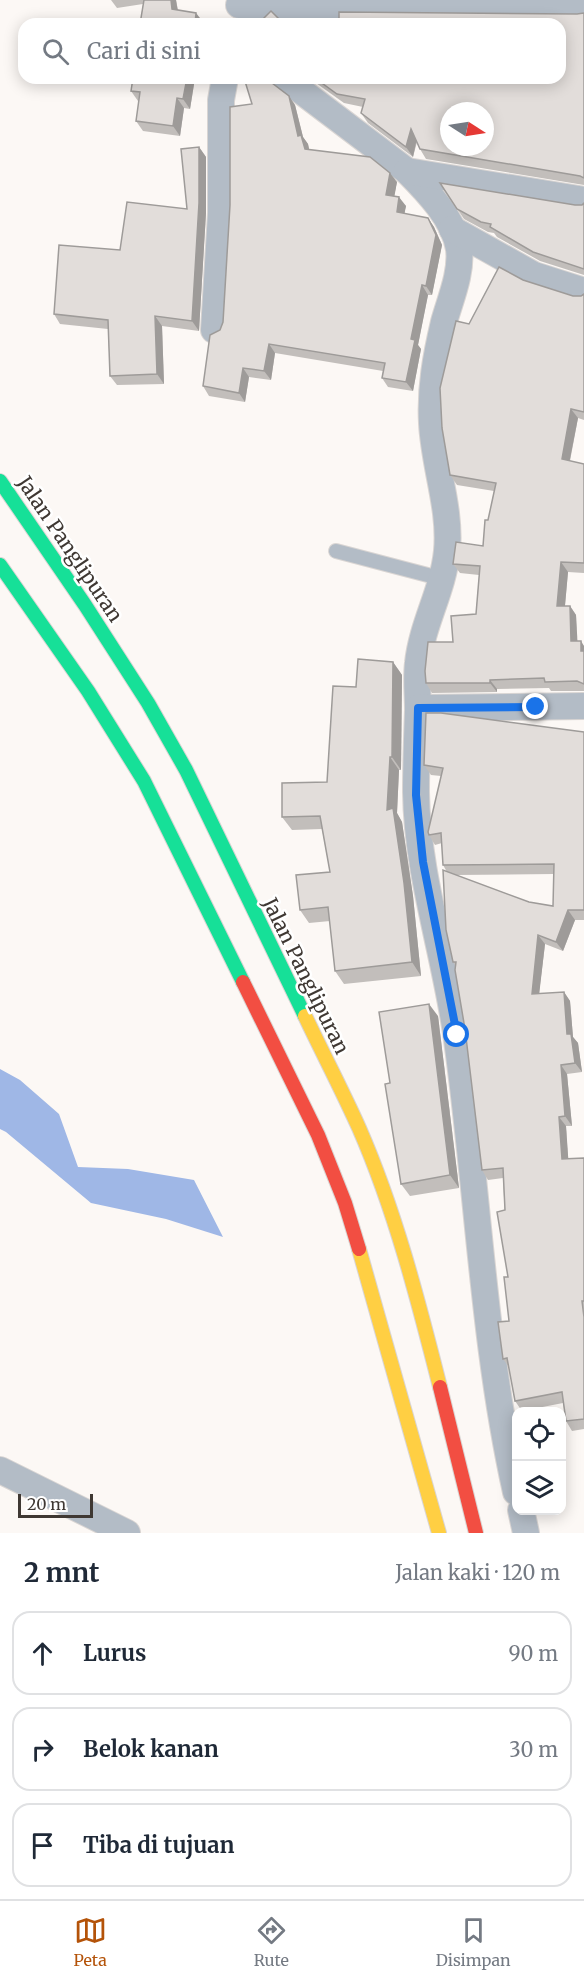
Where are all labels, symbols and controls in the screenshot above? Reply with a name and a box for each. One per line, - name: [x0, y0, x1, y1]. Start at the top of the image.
- search box: [18, 18, 566, 84]
- icon: search: [39, 35, 72, 68]
- text: Cari di sini: [87, 37, 201, 65]
- north arrow: [440, 102, 494, 156]
- street label: Jalan Panglipuran: [12, 470, 129, 626]
- route end: [522, 693, 548, 719]
- street label: Jalan Panglipuran: [257, 893, 355, 1058]
- route start: [443, 1021, 469, 1047]
- map controls: [512, 1407, 566, 1515]
- button: locate: [512, 1407, 566, 1461]
- button: layers: [512, 1461, 566, 1515]
- scale bar: [18, 1491, 93, 1518]
- text: 20 m: [27, 1494, 66, 1514]
- text: 2 mnt: [24, 1556, 99, 1589]
- text: Jalan kaki · 120 m: [395, 1560, 560, 1585]
- icon: ahead: [26, 1637, 59, 1670]
- text: Lurus: [83, 1639, 146, 1667]
- text: 90 m: [508, 1641, 558, 1666]
- icon: right: [26, 1733, 59, 1766]
- text: Belok kanan: [83, 1735, 219, 1763]
- text: 30 m: [509, 1737, 558, 1762]
- icon: arrive: [26, 1829, 59, 1862]
- text: Tiba di tujuan: [83, 1831, 234, 1859]
- tab: Peta: [73, 1914, 107, 1970]
- tab: Rute: [254, 1914, 289, 1970]
- tab: Disimpan: [436, 1914, 511, 1970]

